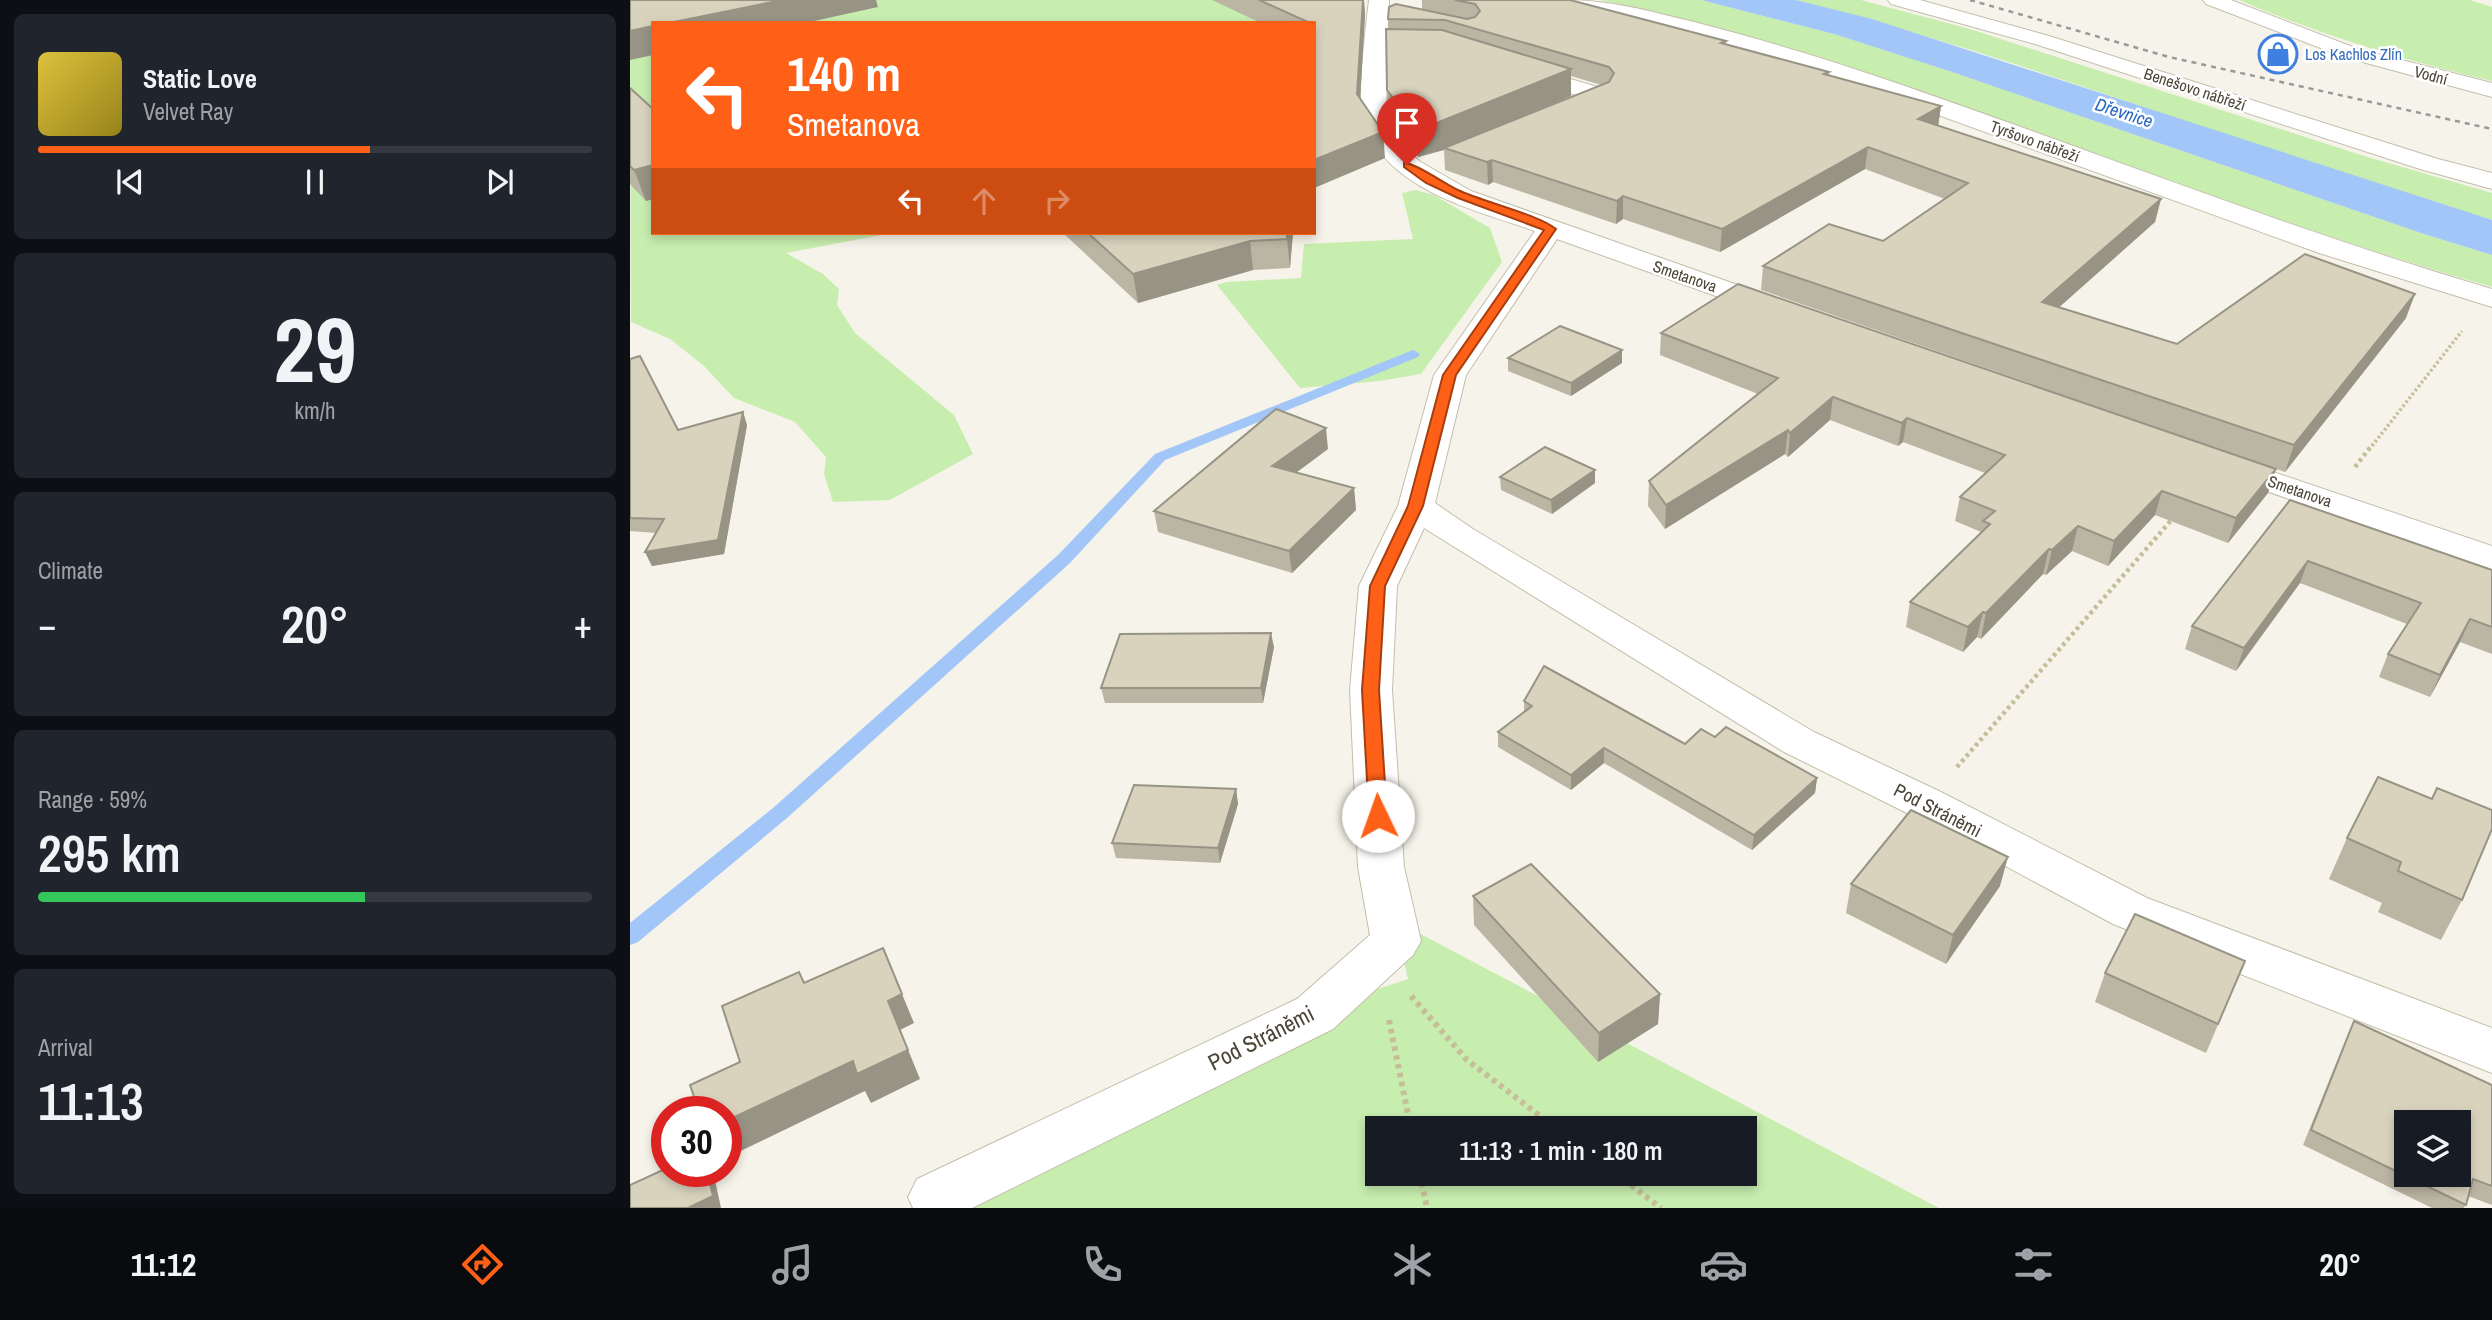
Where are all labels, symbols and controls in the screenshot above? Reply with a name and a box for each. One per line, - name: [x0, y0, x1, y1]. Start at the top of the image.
- shop icon: Los Kachlos Zlín: [2257, 33, 2299, 75]
- text: 140 m: [787, 40, 901, 106]
- place label: Los Kachlos Zlín: [2305, 43, 2402, 65]
- icon: left: [672, 49, 763, 140]
- street label: Vodní: [2412, 60, 2450, 90]
- text: Static Love: [143, 61, 257, 96]
- street label: Benešovo nábřeží: [2141, 62, 2249, 116]
- water label: Dřevnice: [2092, 92, 2156, 134]
- pin: [1377, 93, 1437, 165]
- text: Velvet Ray: [143, 96, 233, 127]
- text: Smetanova: [787, 103, 920, 146]
- icon: arrive: [1388, 104, 1426, 142]
- street label: Tyršovo nábřeží: [1987, 115, 2083, 167]
- icon: previous: [111, 163, 149, 201]
- icon: pause: [296, 163, 334, 201]
- icon: next: [481, 163, 519, 201]
- icon: left: [892, 182, 930, 220]
- icon: ahead: [965, 182, 1003, 220]
- icon: right: [1038, 182, 1076, 220]
- street label: Smetanova: [1650, 255, 1721, 297]
- text: 29: [274, 288, 357, 410]
- text: km/h: [295, 395, 335, 426]
- street label: Smetanova: [2265, 470, 2336, 512]
- text: Climate: [38, 555, 103, 586]
- text: 20°: [281, 589, 349, 659]
- text: −: [38, 599, 56, 650]
- text: +: [574, 599, 592, 650]
- street label: Pod Stráněmi: [1890, 777, 1986, 843]
- position arrow: [1341, 779, 1415, 853]
- text: Range · 59%: [38, 784, 147, 815]
- text: 295 km: [38, 818, 181, 888]
- street label: Pod Stráněmi: [1202, 998, 1319, 1078]
- text: Arrival: [38, 1032, 93, 1063]
- text: 11:13: [38, 1066, 144, 1136]
- speed limit sign: 30: [651, 1096, 742, 1187]
- map controls: [2394, 1110, 2471, 1187]
- button: layers: [2394, 1110, 2471, 1187]
- text: 11:13 · 1 min · 180 m: [1459, 1133, 1663, 1168]
- icon: directions: [458, 1240, 507, 1289]
- icon: music: [768, 1240, 817, 1289]
- icon: phone: [1078, 1240, 1127, 1289]
- icon: climate: [1388, 1240, 1437, 1289]
- icon: car: [1699, 1240, 1748, 1289]
- icon: filters: [2009, 1240, 2058, 1289]
- text: 11:12: [131, 1243, 196, 1286]
- text: 20°: [2319, 1243, 2361, 1286]

